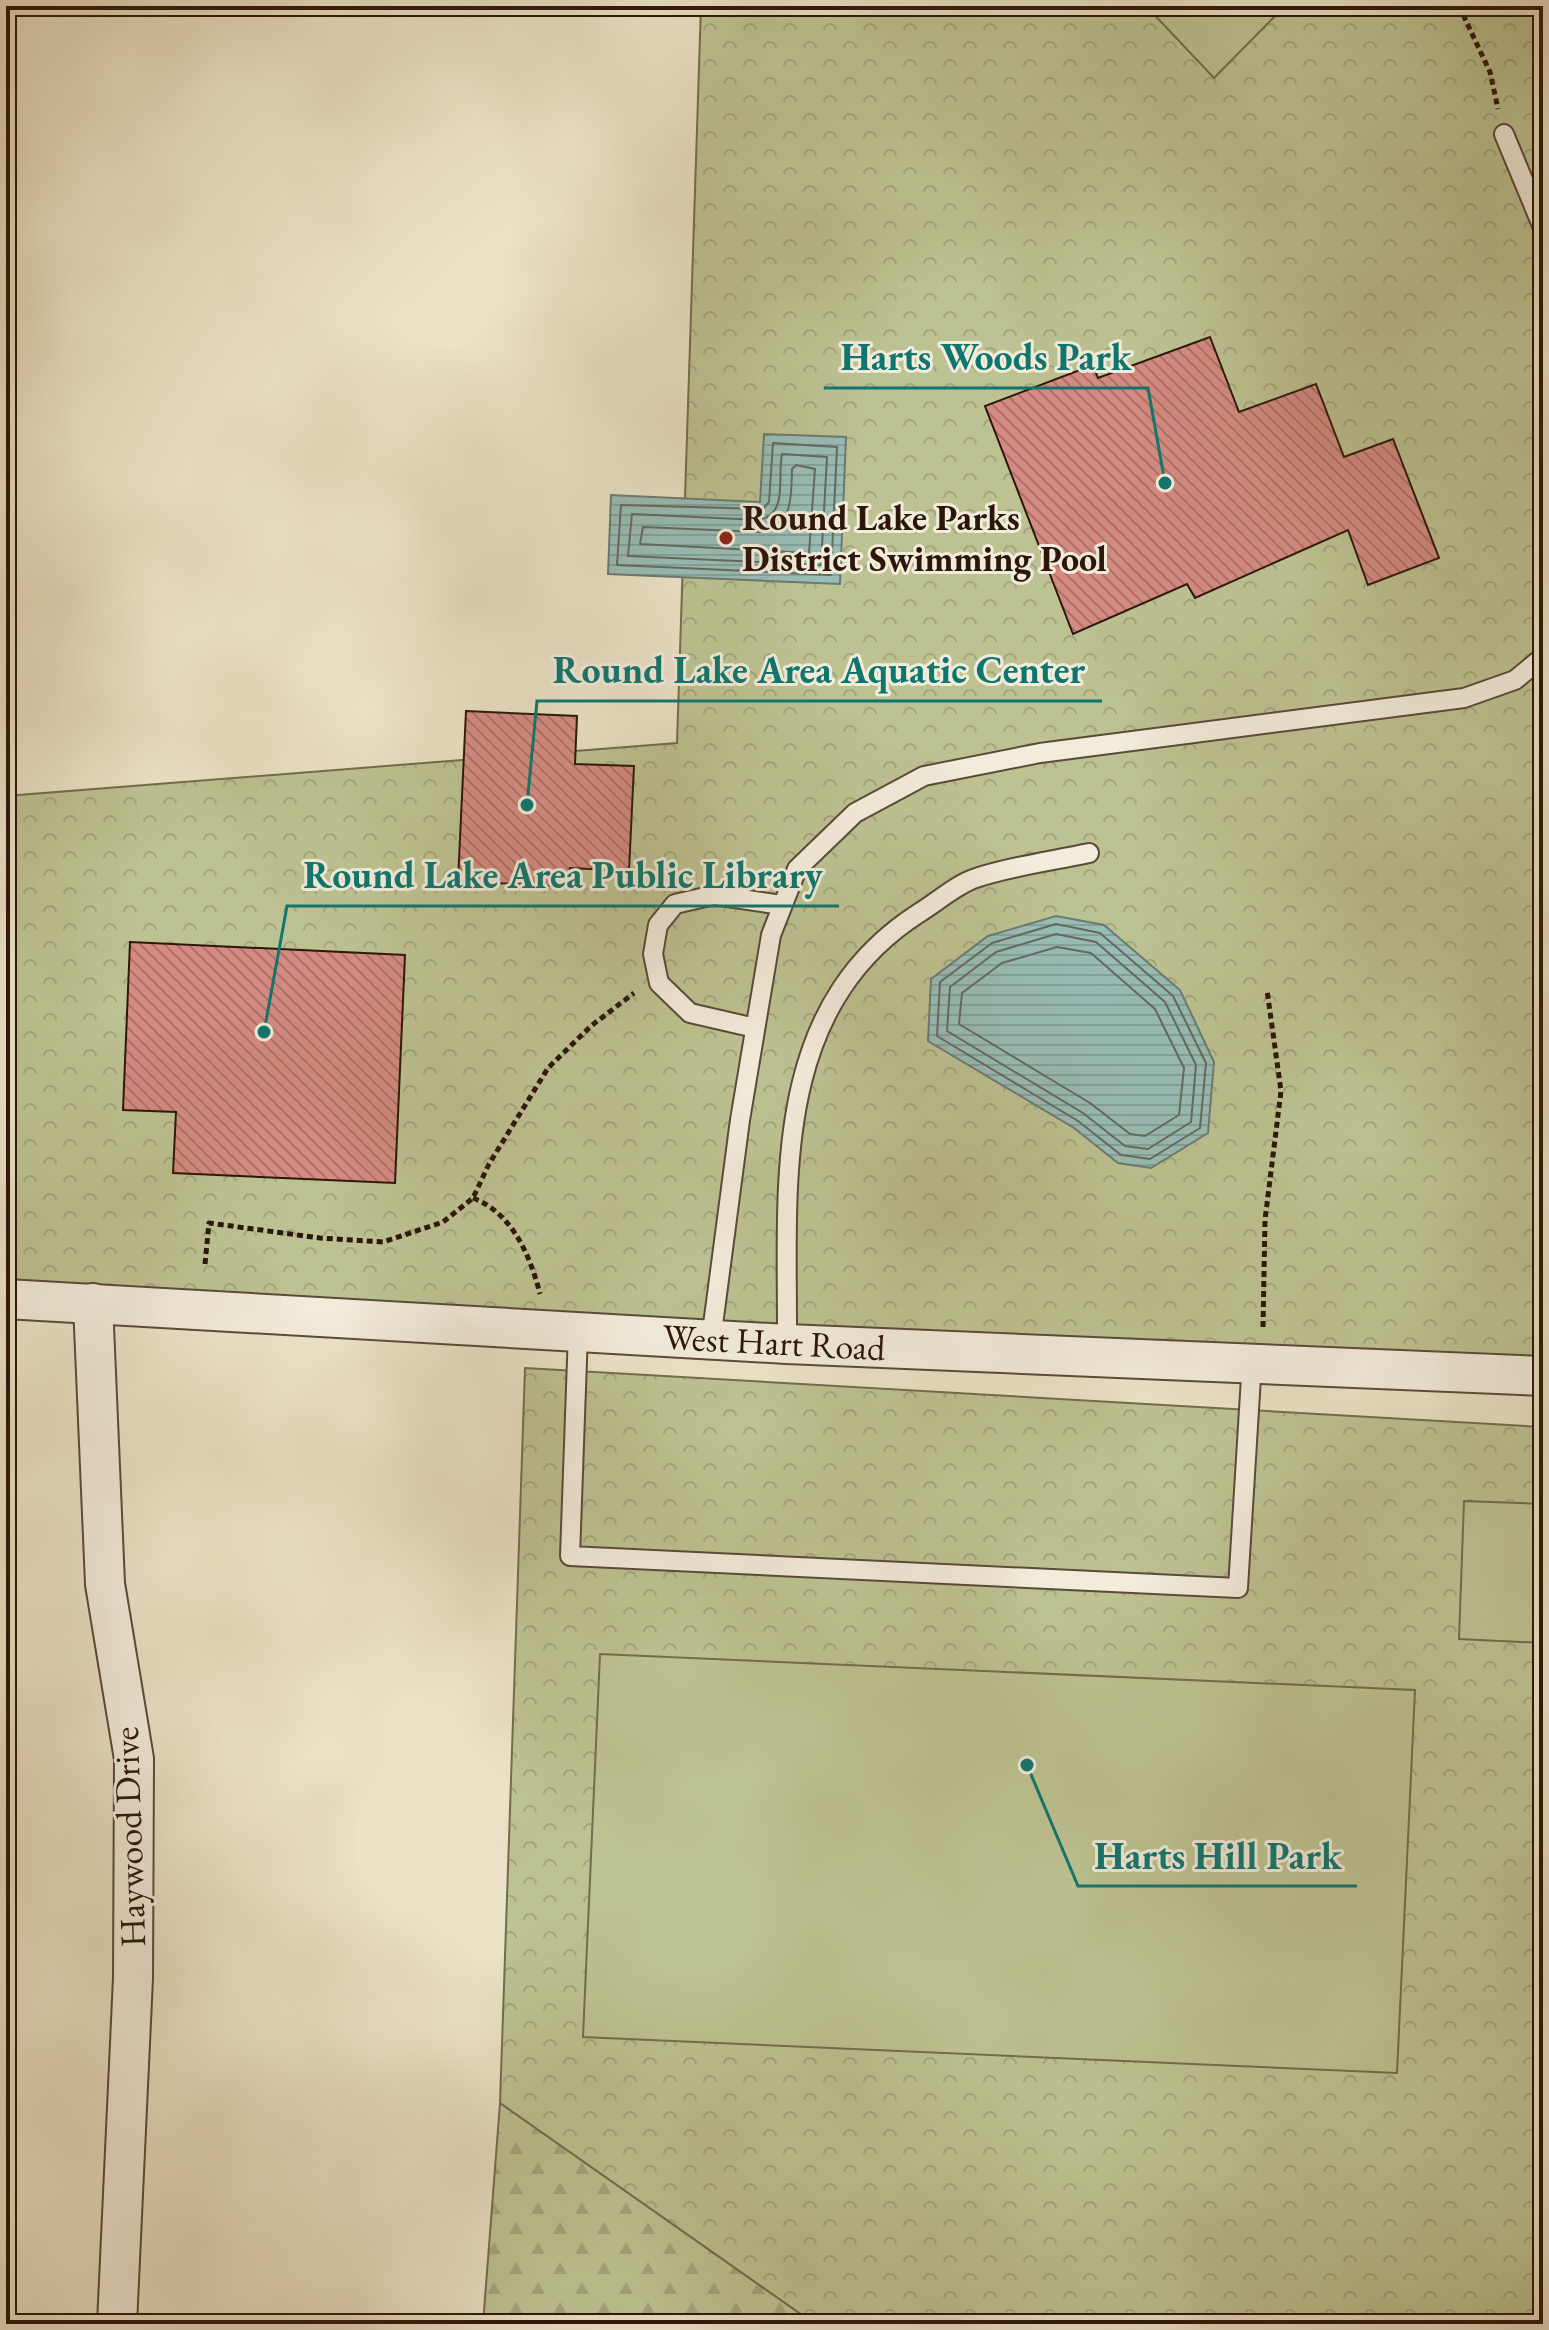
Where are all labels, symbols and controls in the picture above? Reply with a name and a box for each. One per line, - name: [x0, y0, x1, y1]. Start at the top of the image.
- callout: Harts Woods Park: [824, 326, 1148, 388]
- text: Harts Woods Park: [840, 332, 1133, 381]
- place label: Round Lake Parks District Swimming Pool: [742, 494, 1107, 582]
- marker: Round Lake Parks District Swimming Pool: [717, 529, 735, 547]
- callout: Round Lake Area Aquatic Center: [537, 639, 1102, 701]
- text: Round Lake Area Aquatic Center: [553, 645, 1086, 694]
- callout: Round Lake Area Public Library: [287, 844, 839, 906]
- text: Round Lake Area Public Library: [303, 850, 823, 899]
- street label: West Hart Road: [661, 1313, 887, 1371]
- street label: Haywood Drive: [102, 1726, 156, 1948]
- callout: Harts Hill Park: [1078, 1824, 1357, 1886]
- text: Harts Hill Park: [1094, 1831, 1343, 1880]

